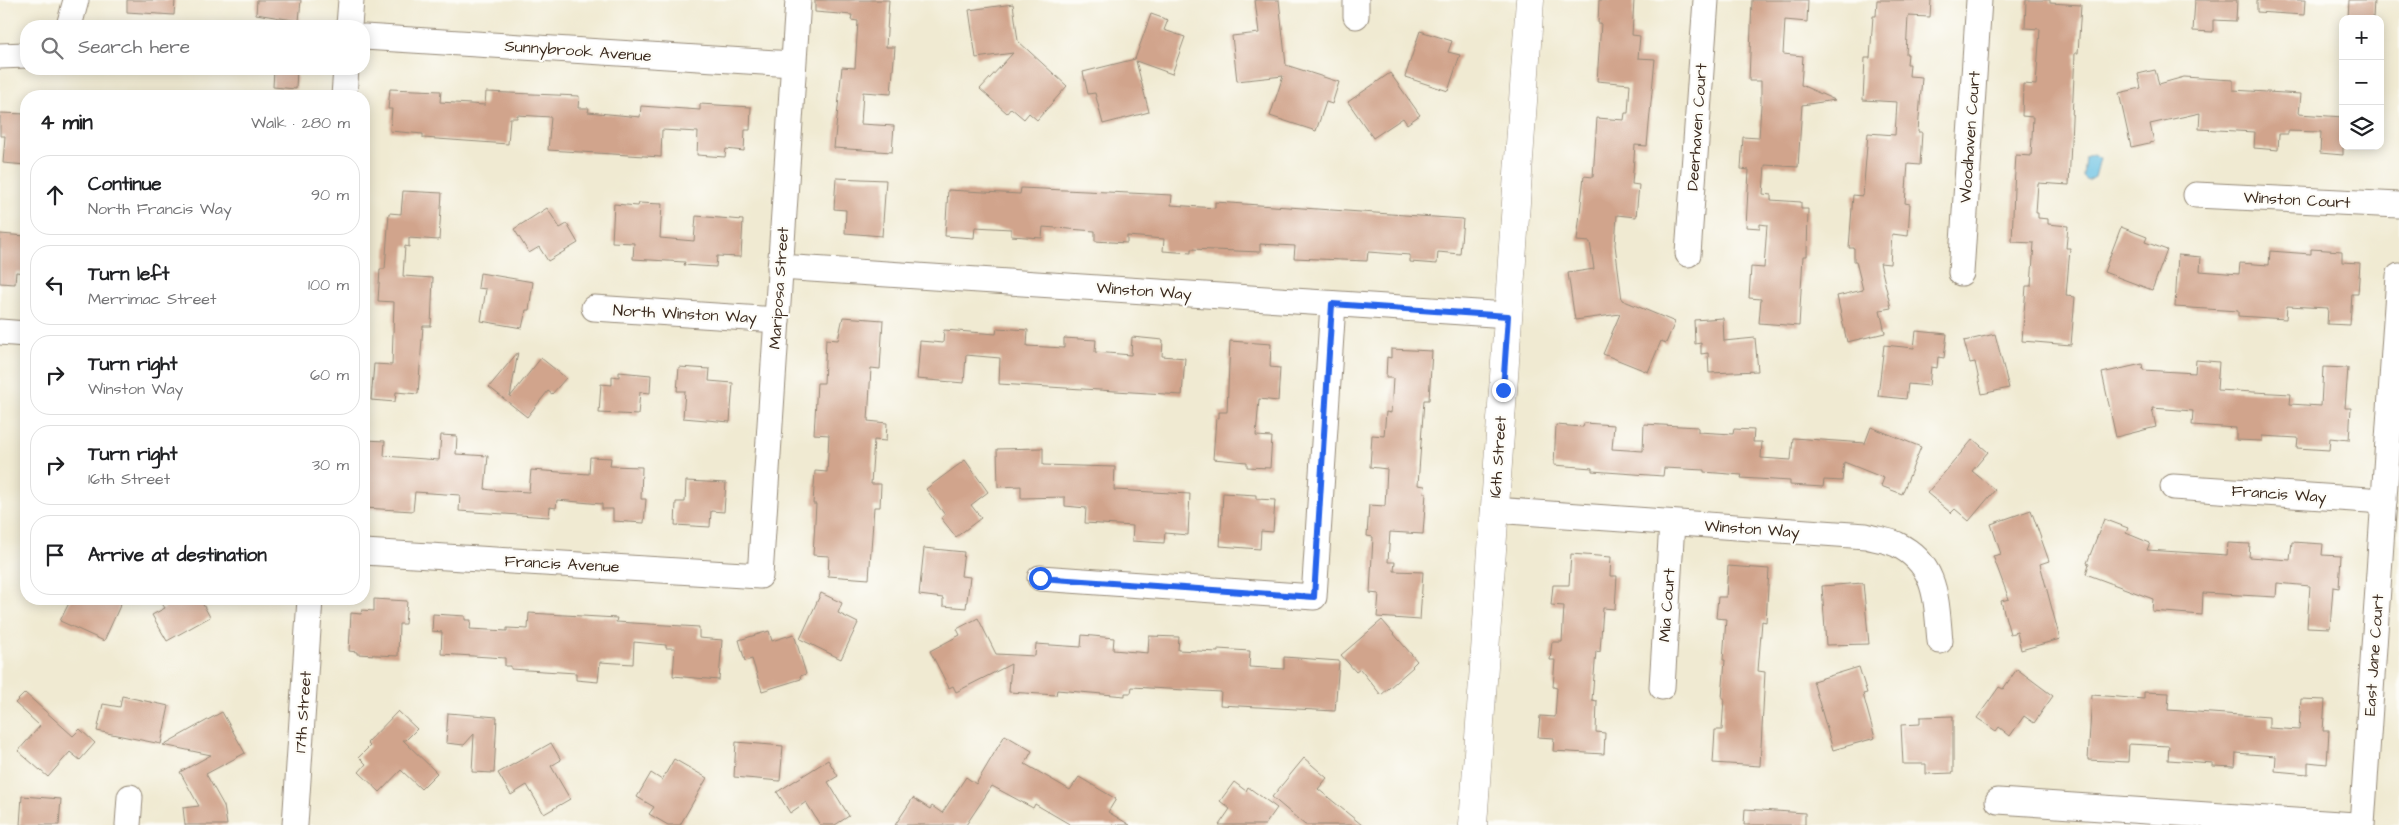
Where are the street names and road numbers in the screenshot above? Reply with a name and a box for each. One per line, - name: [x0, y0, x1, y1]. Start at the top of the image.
- street label: Sunnybrook Avenue: [504, 35, 653, 68]
- street label: Deerhaven Court: [1682, 62, 1712, 191]
- street label: Woodhaven Court: [1954, 70, 1986, 204]
- street label: Winston Court: [2243, 186, 2352, 214]
- street label: Mariposa Street: [764, 226, 794, 350]
- street label: Winston Way: [1096, 277, 1193, 306]
- street label: North Winston Way: [612, 299, 758, 330]
- street label: 16th Street: [1484, 415, 1512, 499]
- street label: Francis Way: [2231, 480, 2327, 509]
- street label: Winston Way: [1704, 515, 1801, 544]
- street label: Francis Avenue: [504, 550, 620, 578]
- street label: Mia Court: [1653, 567, 1681, 643]
- street label: East Jane Court: [2359, 593, 2389, 717]
- street label: 17th Street: [289, 670, 317, 754]

